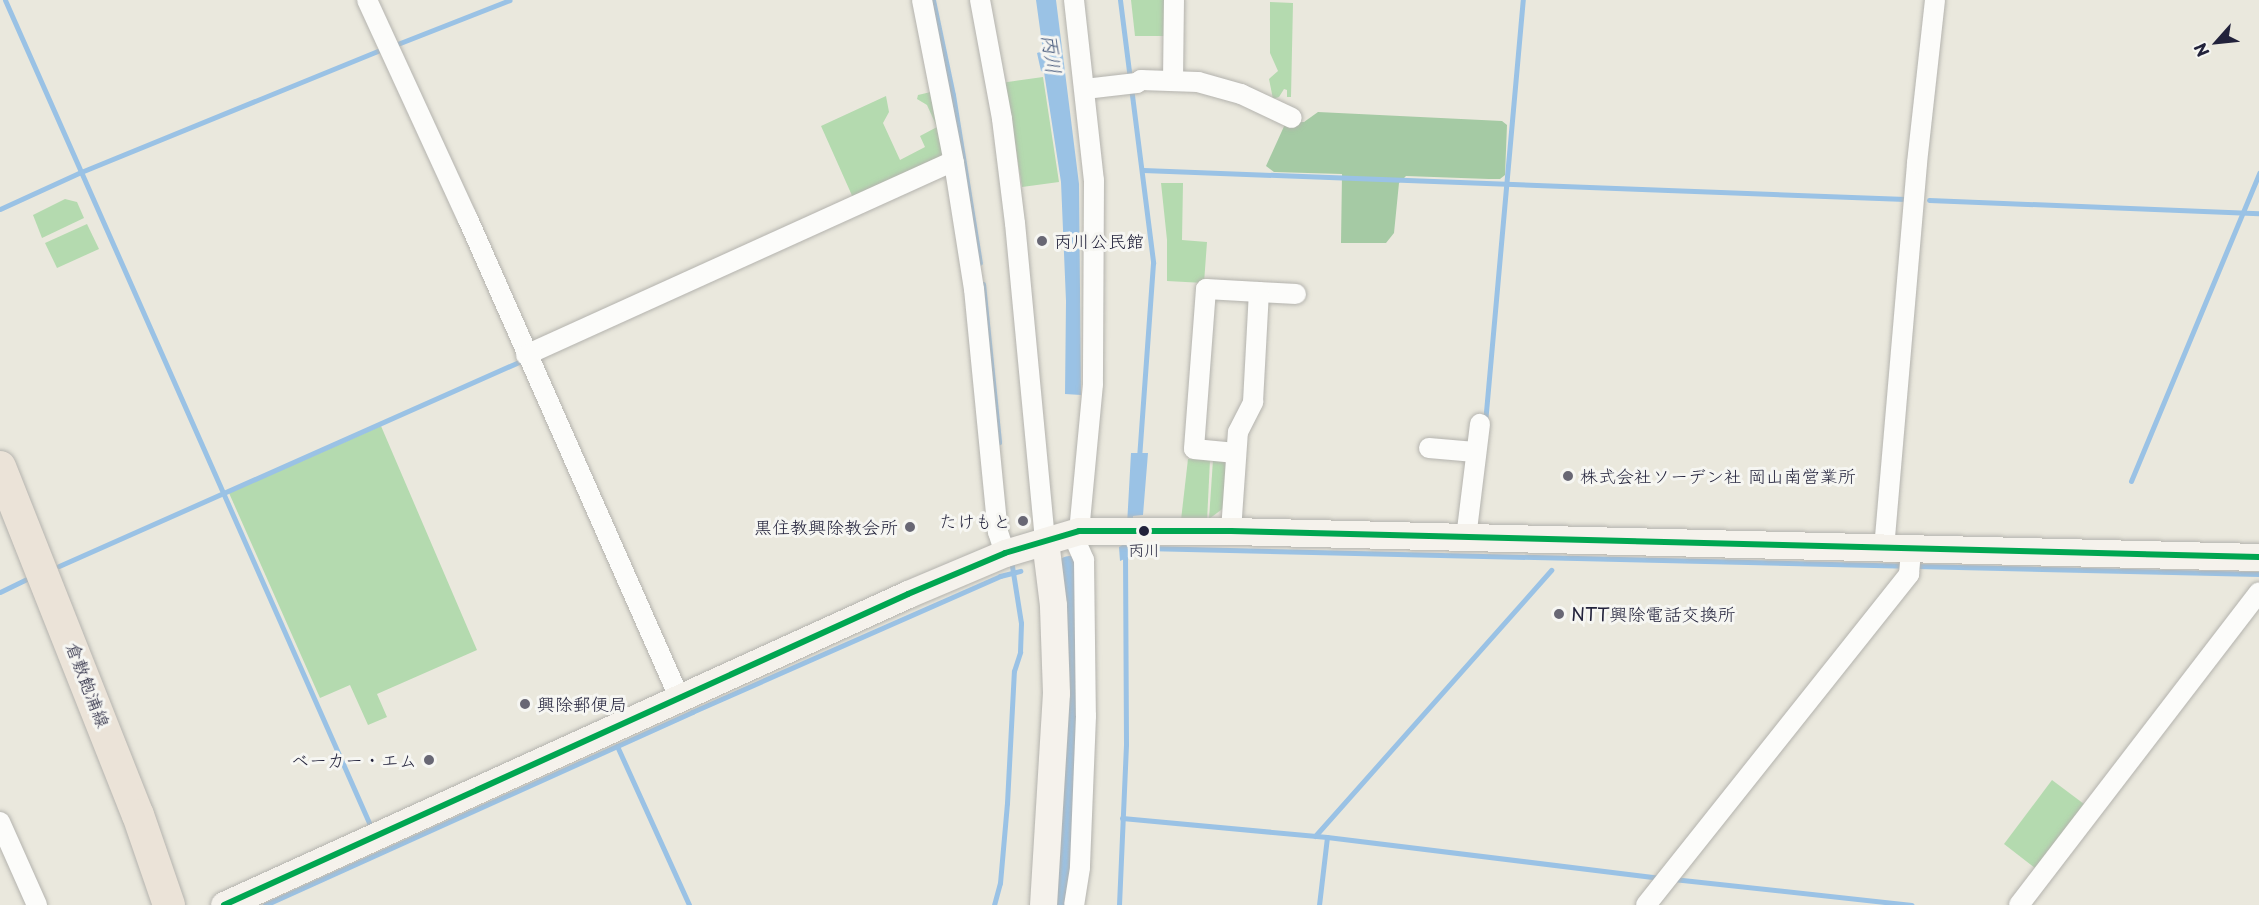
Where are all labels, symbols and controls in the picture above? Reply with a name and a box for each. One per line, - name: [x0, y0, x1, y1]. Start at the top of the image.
- north arrow: [2187, 12, 2247, 72]
- water label: 丙川: [1038, 33, 1066, 75]
- text: N: [2187, 39, 2215, 61]
- place label: 丙川公民館: [1054, 230, 1144, 252]
- marker: 丙川公民館: [1035, 234, 1049, 248]
- place label: 株式会社ソーデン社 岡山南営業所: [1580, 465, 1856, 487]
- marker: 株式会社ソーデン社 岡山南営業所: [1561, 469, 1575, 483]
- place label: たけもと: [939, 510, 1011, 532]
- marker: たけもと: [1016, 514, 1030, 528]
- place label: 黒住教興除教会所: [754, 516, 898, 538]
- marker: 黒住教興除教会所: [903, 520, 917, 534]
- marker: 丙川: [1138, 525, 1150, 537]
- place label: 丙川: [1128, 539, 1160, 559]
- place label: NTT興除電話交換所: [1571, 603, 1736, 625]
- marker: NTT興除電話交換所: [1552, 607, 1566, 621]
- street label: 倉敷飽浦線: [62, 639, 114, 731]
- place label: 興除郵便局: [537, 693, 627, 715]
- marker: 興除郵便局: [518, 697, 532, 711]
- place label: ベーカー・エム: [291, 749, 417, 771]
- marker: ベーカー・エム: [422, 753, 436, 767]

